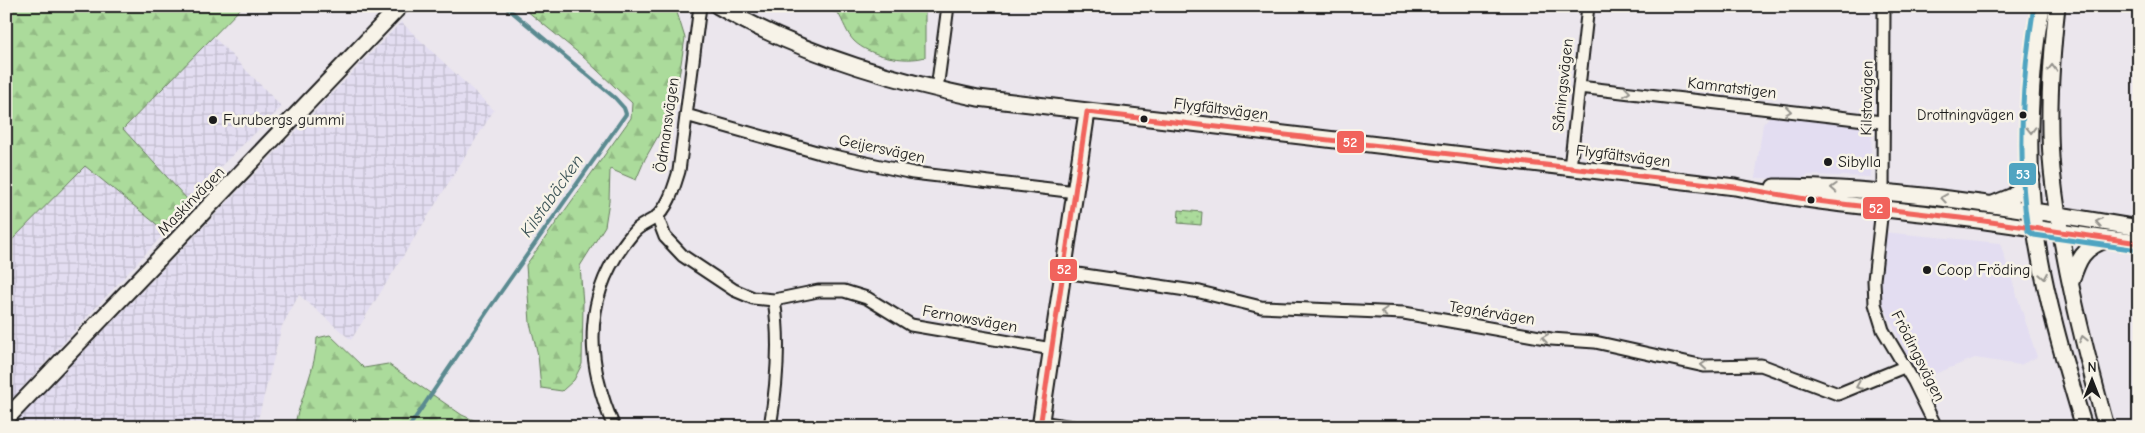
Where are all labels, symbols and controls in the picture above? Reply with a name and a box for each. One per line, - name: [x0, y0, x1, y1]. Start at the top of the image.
- street label: Såningsvägen: [1549, 38, 1577, 132]
- street label: Kilstavägen: [1857, 60, 1877, 136]
- one-way arrow: [2047, 64, 2057, 72]
- street label: Kamratstigen: [1686, 74, 1778, 102]
- street label: Ödmansvägen: [651, 76, 683, 174]
- one-way arrow: [1623, 86, 1631, 97]
- street label: Flygfältsvägen: [1173, 94, 1269, 124]
- one-way arrow: [1785, 105, 1793, 116]
- place label: Drottningvägen: [1917, 106, 2014, 124]
- marker: Drottningvägen: [2018, 110, 2028, 120]
- place label: Furubergs gummi: [223, 111, 345, 129]
- marker: Furubergs gummi: [207, 114, 219, 126]
- unlabelled marker: [1139, 114, 1149, 124]
- one-way arrow: [2026, 127, 2036, 135]
- line badge: 52: [1336, 130, 1365, 154]
- street label: Geijersvägen: [837, 131, 927, 167]
- text: 52: [1343, 134, 1357, 151]
- street label: Flygfältsvägen: [1575, 141, 1671, 171]
- water label: Kilstabäcken: [516, 151, 588, 241]
- place label: Sibylla: [1838, 153, 1881, 171]
- marker: Sibylla: [1822, 156, 1834, 168]
- line badge: 53: [2008, 162, 2037, 186]
- street label: Maskinvägen: [154, 163, 228, 239]
- text: 53: [2016, 166, 2030, 183]
- one-way arrow: [1830, 183, 1838, 193]
- one-way arrow: [1939, 193, 1947, 204]
- unlabelled marker: [1806, 195, 1816, 205]
- line badge: 52: [1862, 196, 1891, 220]
- text: 52: [1869, 200, 1883, 217]
- one-way arrow: [2094, 217, 2103, 227]
- line badge: 52: [1049, 258, 1078, 282]
- text: 52: [1057, 261, 1071, 278]
- place label: Coop Fröding: [1937, 261, 2031, 279]
- marker: Coop Fröding: [1921, 264, 1933, 276]
- one-way arrow: [2038, 272, 2048, 280]
- street label: Tegnérvägen: [1448, 297, 1536, 329]
- street label: Fernowsvägen: [921, 302, 1019, 336]
- one-way arrow: [1380, 307, 1388, 318]
- street label: Frödingsvägen: [1887, 308, 1949, 404]
- one-way arrow: [1540, 333, 1548, 344]
- one-way arrow: [2078, 335, 2089, 343]
- north arrow: [2068, 356, 2118, 406]
- text: N: [2087, 359, 2097, 376]
- one-way arrow: [1700, 360, 1708, 371]
- one-way arrow: [1855, 379, 1864, 390]

